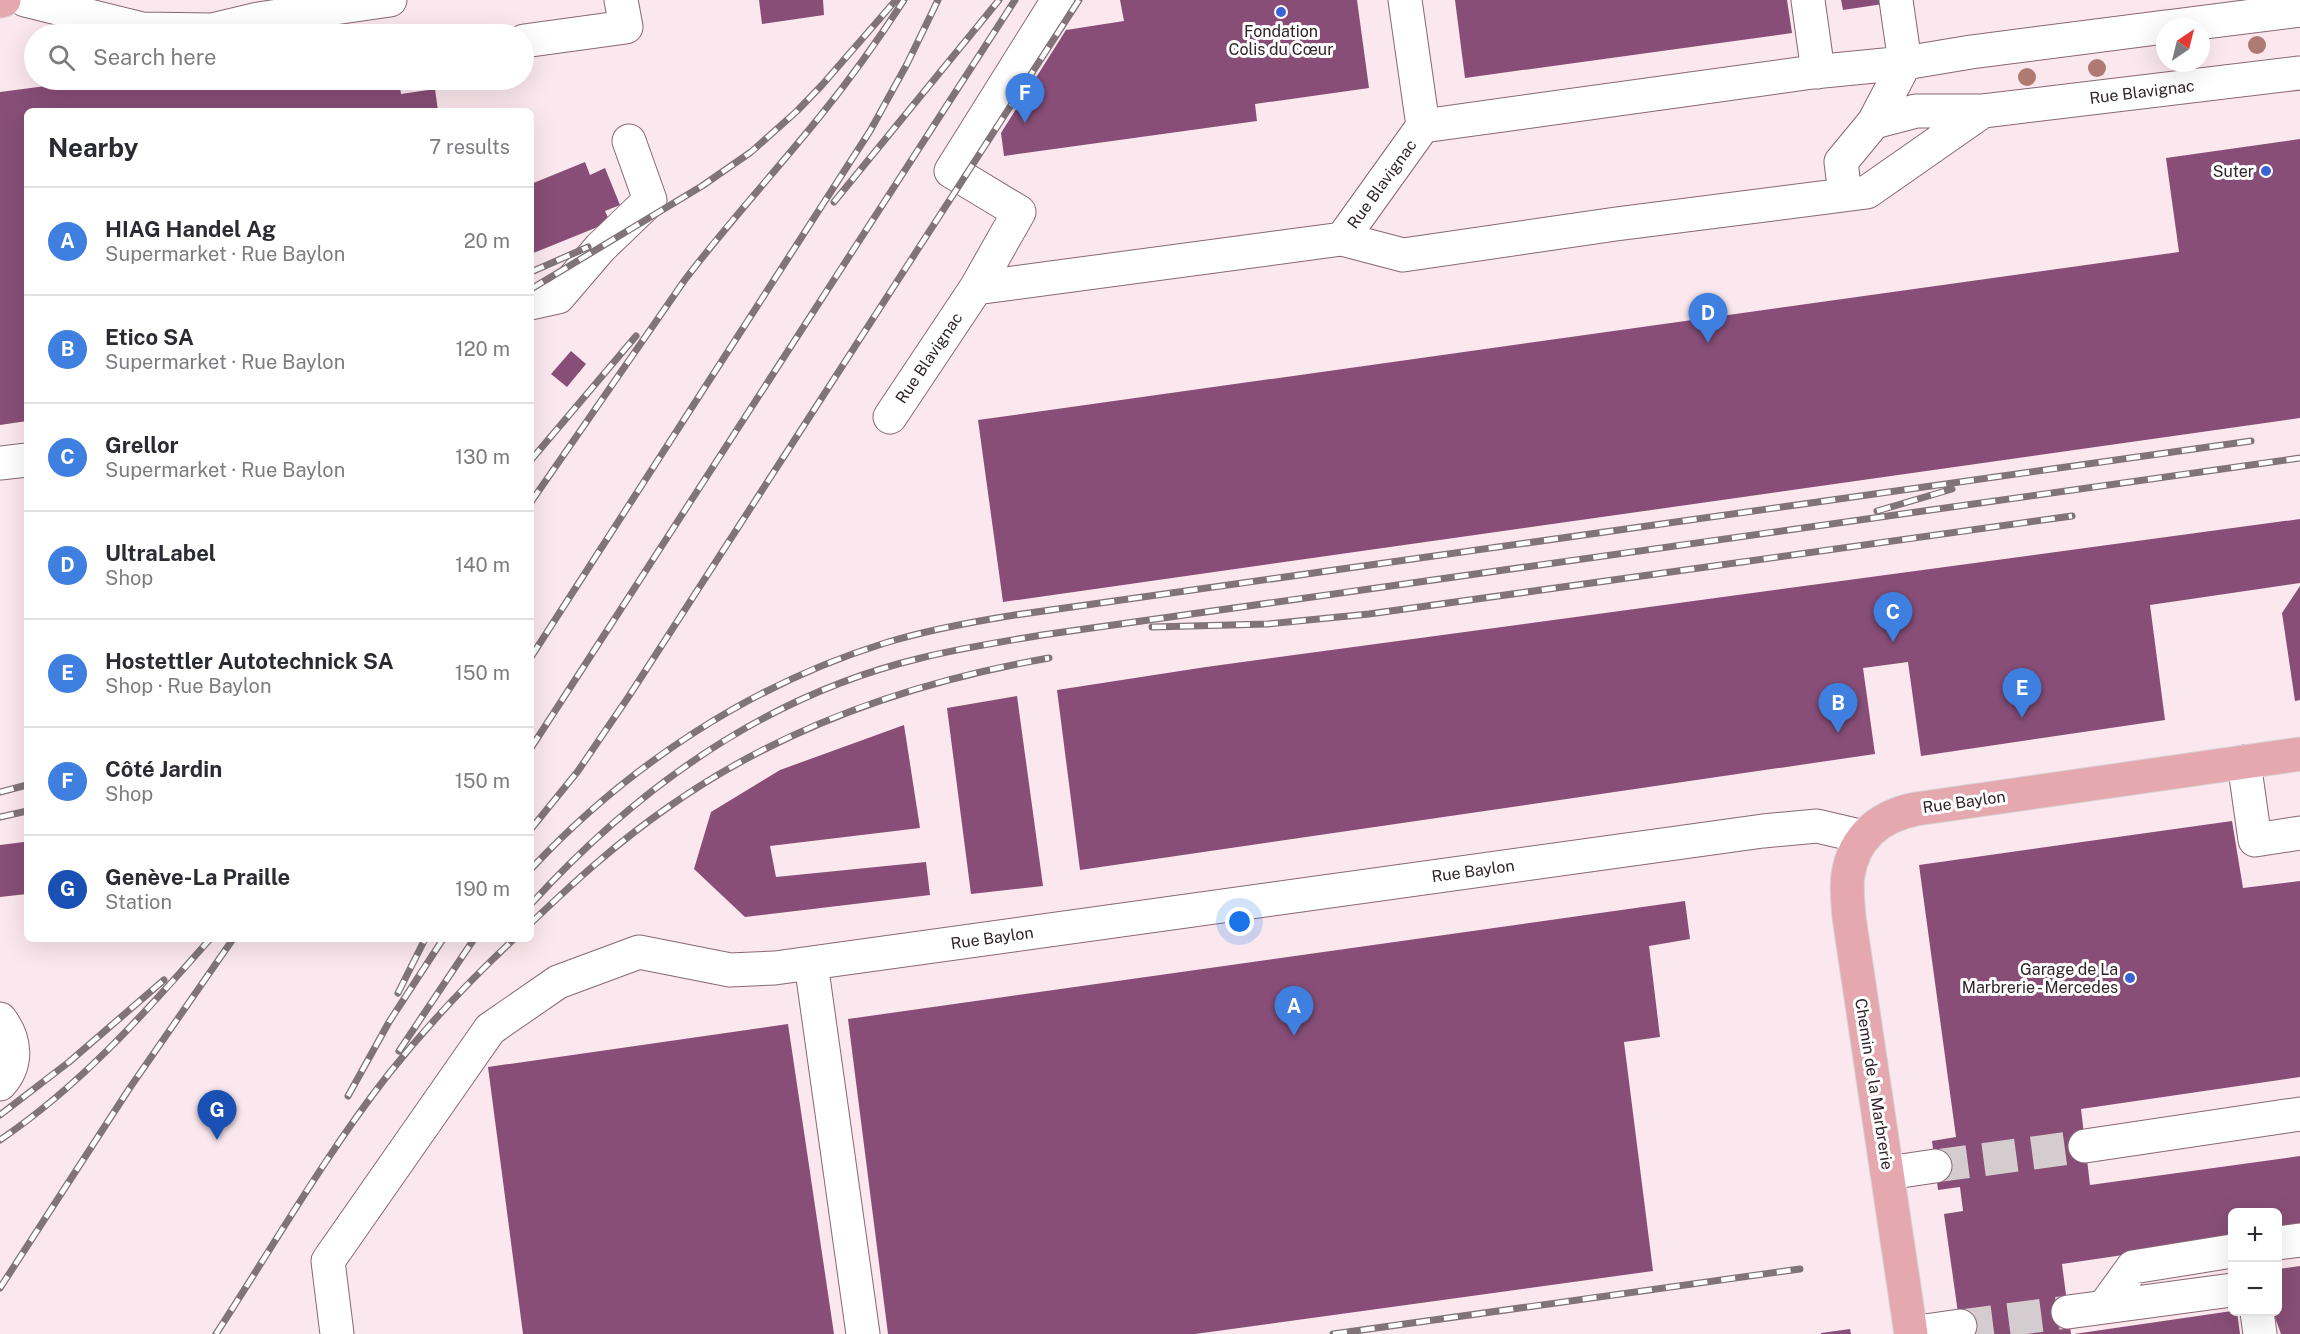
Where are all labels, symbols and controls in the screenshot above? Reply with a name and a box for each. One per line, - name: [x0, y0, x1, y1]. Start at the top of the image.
- marker: Fondation Colis du Cœur: [1274, 5, 1288, 19]
- north arrow: [2156, 18, 2210, 72]
- place label: Fondation Colis du Cœur: [1229, 22, 1334, 59]
- search box: [24, 24, 534, 90]
- icon: search: [45, 41, 78, 74]
- text: Search here: [93, 44, 217, 70]
- pin: F: [1006, 74, 1044, 123]
- street label: Rue Blavignac: [2088, 76, 2196, 108]
- text: Nearby: [48, 132, 138, 163]
- text: 7 results: [429, 135, 510, 159]
- street label: Rue Blavignac: [1343, 136, 1421, 232]
- place label: Suter: [2213, 162, 2254, 181]
- marker: Suter: [2259, 164, 2273, 178]
- text: HIAG Handel Ag: [105, 216, 276, 242]
- text: A: [60, 229, 75, 253]
- text: 20 m: [464, 229, 510, 253]
- text: Supermarket · Rue Baylon: [105, 242, 345, 266]
- pin: D: [1688, 294, 1728, 343]
- street label: Rue Blavignac: [892, 309, 966, 407]
- text: Etico SA: [105, 324, 194, 350]
- text: B: [61, 337, 74, 361]
- text: 120 m: [456, 337, 510, 361]
- text: Supermarket · Rue Baylon: [105, 350, 345, 374]
- text: Grellor: [105, 432, 179, 458]
- text: C: [60, 445, 75, 469]
- text: 130 m: [455, 445, 510, 469]
- text: Supermarket · Rue Baylon: [105, 458, 345, 482]
- text: UltraLabel: [105, 540, 216, 566]
- text: D: [60, 553, 75, 577]
- text: 140 m: [455, 553, 510, 577]
- text: Shop: [105, 566, 153, 590]
- pin: C: [1874, 592, 1912, 642]
- text: Hostettler Autotechnick SA: [105, 648, 394, 674]
- text: E: [61, 661, 74, 685]
- text: 150 m: [455, 661, 510, 685]
- pin: E: [2002, 668, 2042, 718]
- text: Shop · Rue Baylon: [105, 674, 271, 698]
- pin: B: [1818, 684, 1858, 733]
- text: Côté Jardin: [105, 756, 222, 782]
- text: F: [61, 769, 74, 793]
- text: 150 m: [455, 769, 510, 793]
- text: Shop: [105, 782, 153, 806]
- street label: Rue Baylon: [1921, 787, 2007, 817]
- street label: Rue Baylon: [1430, 856, 1516, 886]
- text: Genève-La Praille: [105, 864, 290, 890]
- text: G: [60, 877, 75, 901]
- text: 190 m: [455, 877, 510, 901]
- text: Station: [105, 890, 172, 914]
- your location: [1225, 907, 1254, 936]
- street label: Rue Baylon: [949, 923, 1035, 953]
- place label: Garage de La Marbrerie - Mercedes: [1962, 960, 2118, 997]
- marker: Garage de La Marbrerie - Mercedes: [2123, 971, 2137, 985]
- pin: A: [1274, 986, 1314, 1036]
- street label: Chemin de la Marbrerie: [1851, 997, 1897, 1171]
- pin: G: [198, 1090, 236, 1140]
- map controls: [2228, 1208, 2282, 1316]
- button: +: [2228, 1208, 2282, 1262]
- button: −: [2228, 1262, 2282, 1316]

